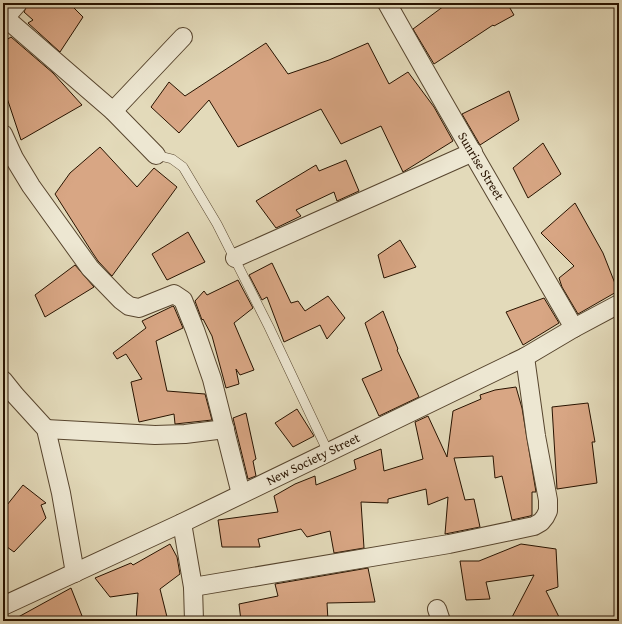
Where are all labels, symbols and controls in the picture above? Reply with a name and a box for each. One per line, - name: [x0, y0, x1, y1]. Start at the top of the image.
- street label: Sunrise Street: [453, 128, 509, 204]
- street label: New Society Street: [263, 428, 363, 490]

